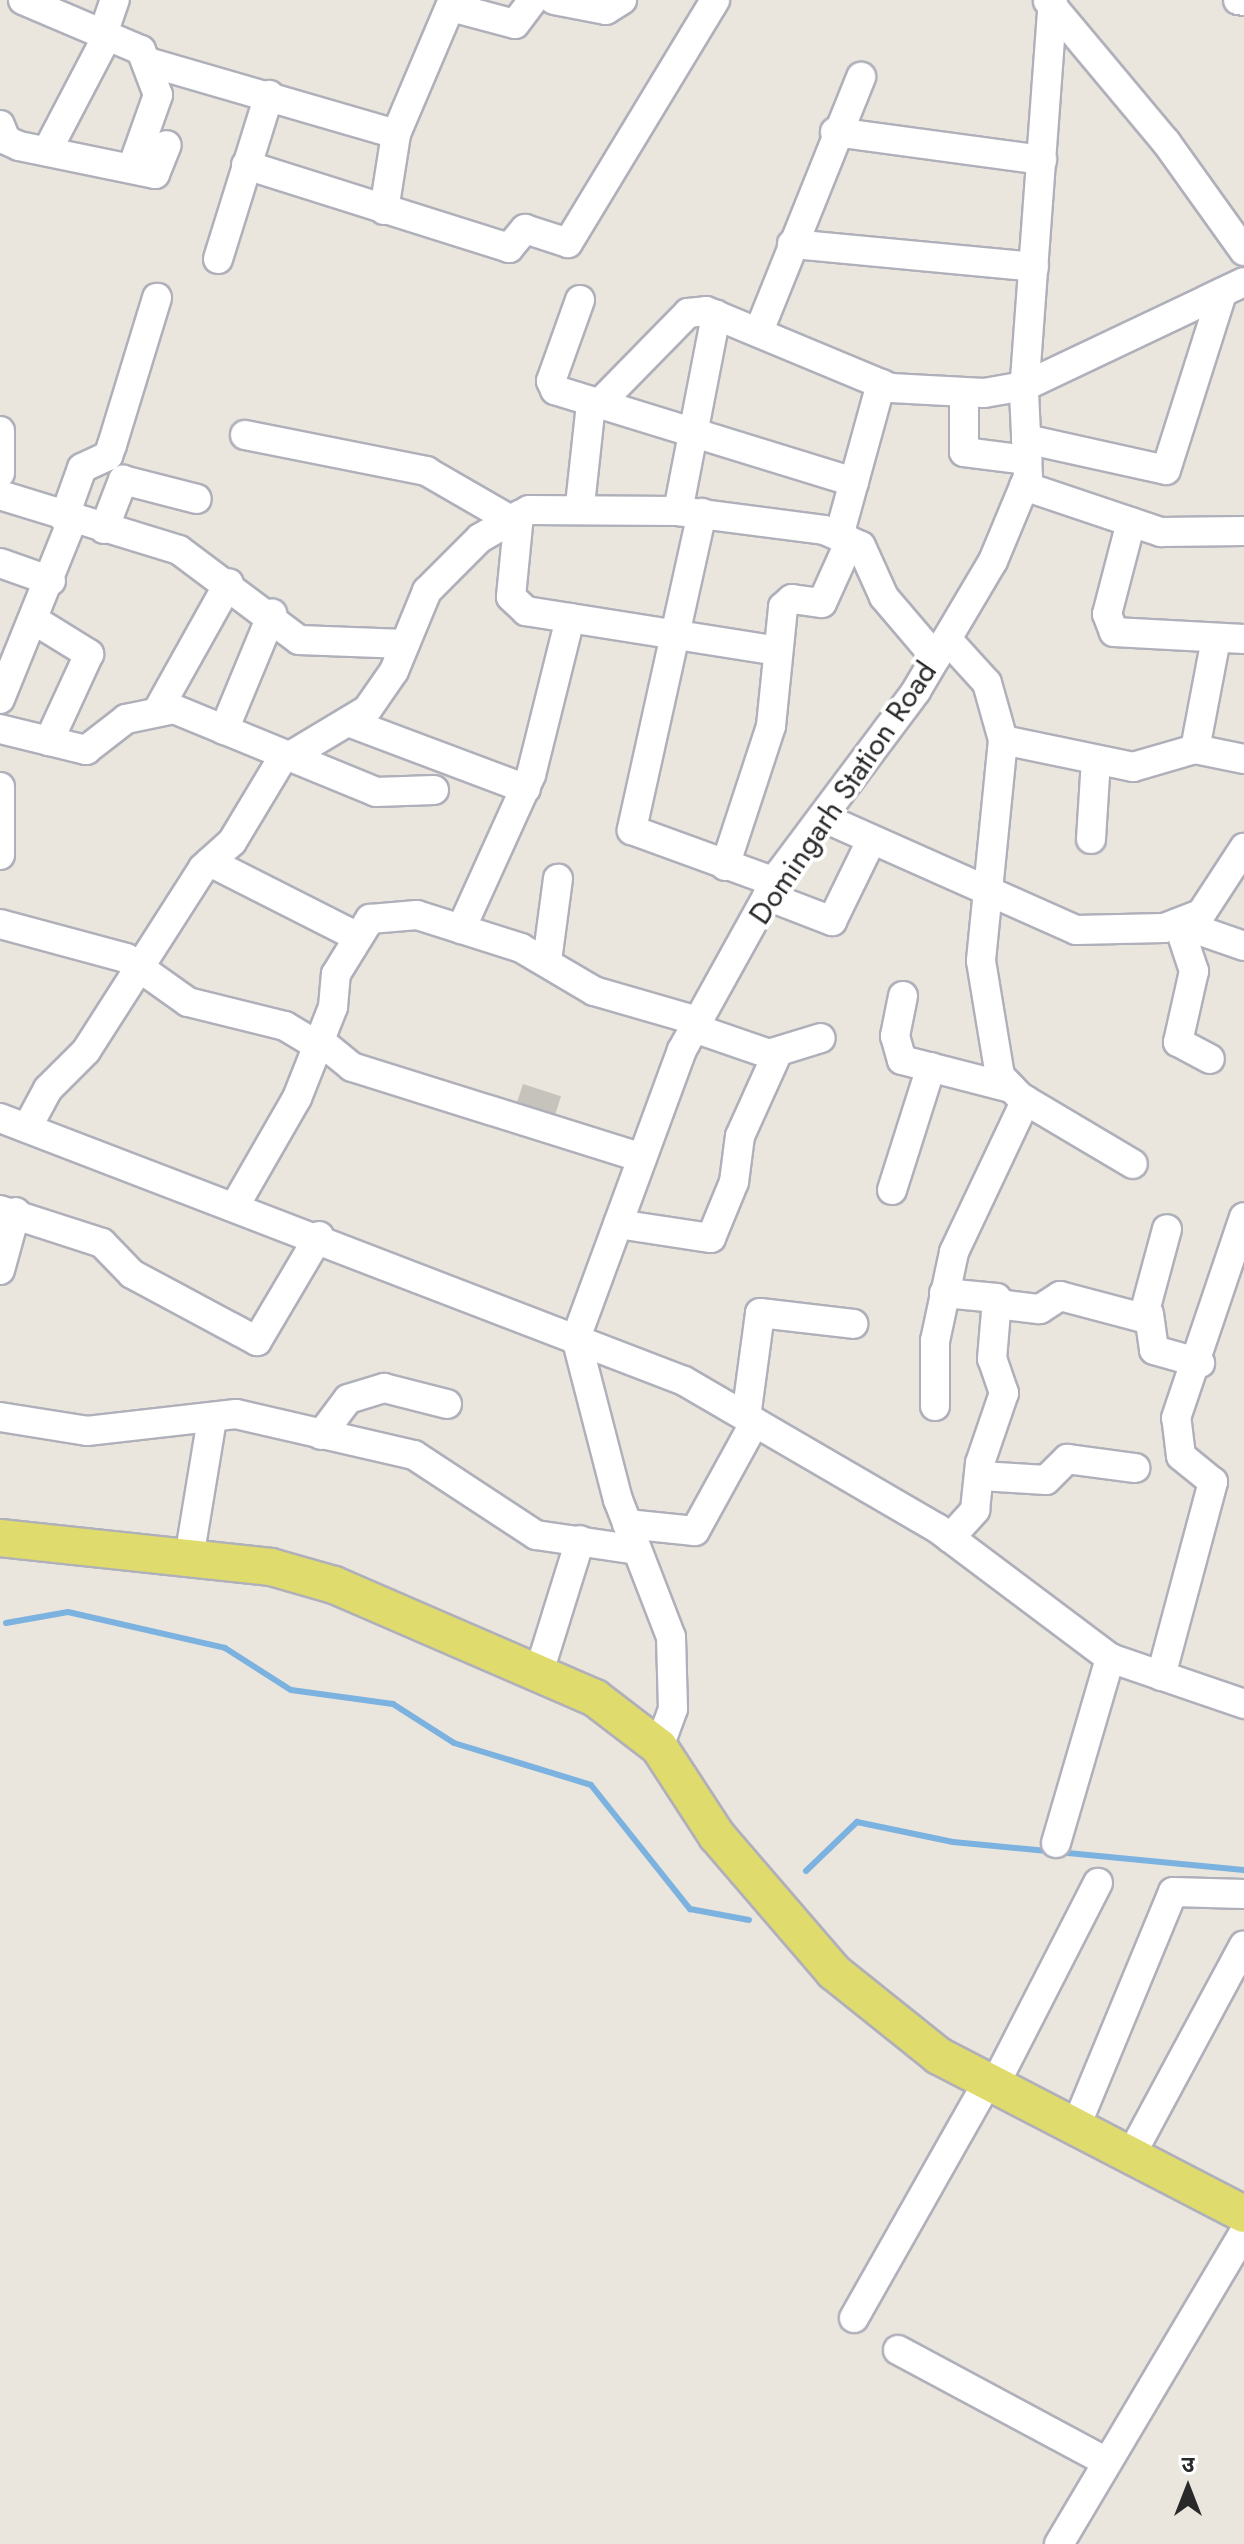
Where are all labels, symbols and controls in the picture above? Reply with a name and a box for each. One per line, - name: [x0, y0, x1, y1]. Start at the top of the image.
- street label: Domingarh Station Road: [742, 655, 944, 931]
- north arrow: [1148, 2448, 1228, 2528]
- text: उ: [1182, 2448, 1194, 2480]

